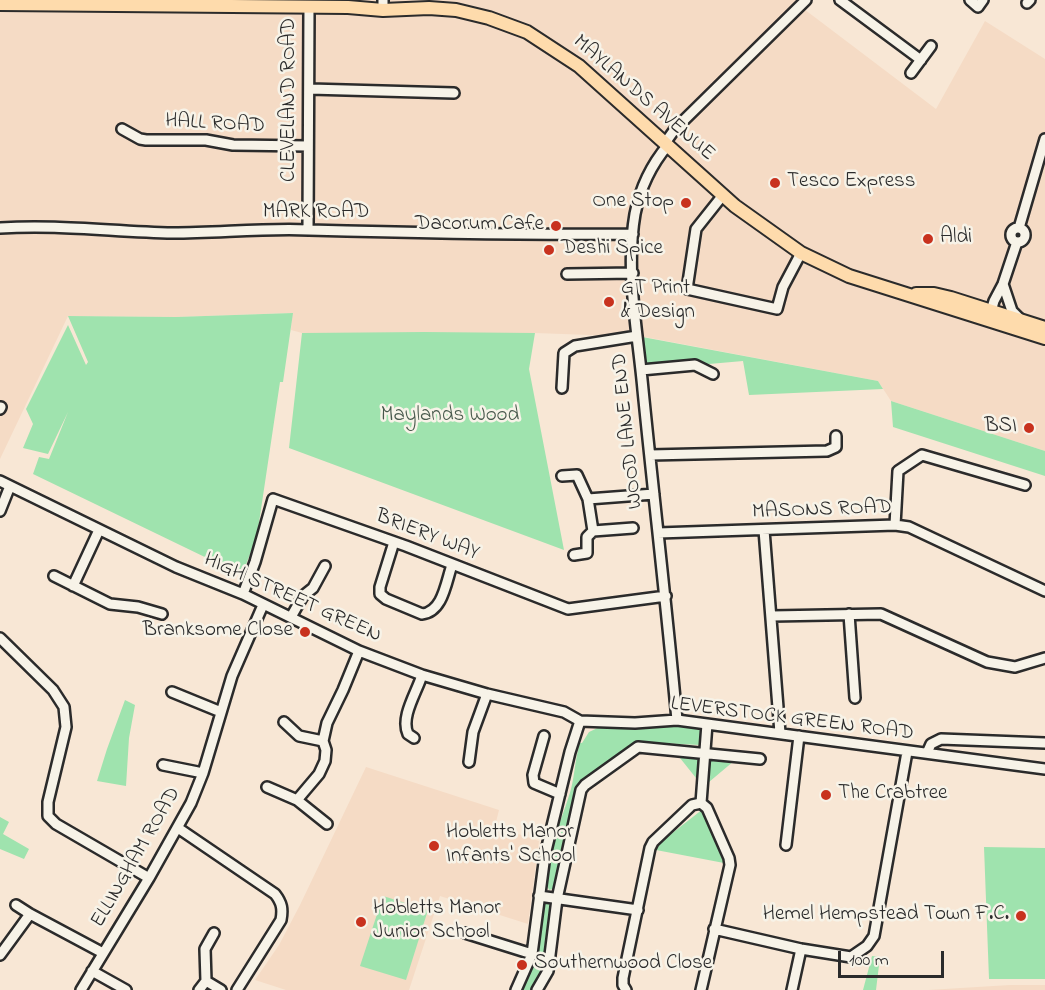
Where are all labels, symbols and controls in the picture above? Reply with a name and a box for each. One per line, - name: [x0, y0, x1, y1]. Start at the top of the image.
- street label: CLEVELAND ROAD: [278, 18, 304, 182]
- street label: MAYLANDS AVENUE: [567, 30, 719, 168]
- street label: HALL ROAD: [164, 110, 266, 140]
- place label: Tesco Express: [787, 170, 915, 196]
- marker: Tesco Express: [768, 176, 782, 190]
- place label: One Stop: [592, 190, 674, 216]
- marker: One Stop: [679, 196, 693, 210]
- street label: MARK ROAD: [263, 201, 369, 227]
- place label: Dacorum Cafe: [415, 213, 544, 239]
- marker: Dacorum Cafe: [549, 219, 563, 233]
- place label: Aldi: [940, 226, 972, 252]
- marker: Aldi: [921, 232, 935, 246]
- place label: Deshi Spice: [561, 237, 663, 263]
- marker: Deshi Spice: [542, 243, 556, 257]
- place label: GT Print & Design: [621, 277, 695, 327]
- marker: GT Print & Design: [602, 295, 616, 309]
- street label: WOOD LANE END: [608, 352, 650, 510]
- park label: Maylands Wood: [381, 404, 519, 430]
- place label: BSI: [984, 415, 1017, 441]
- marker: BSI: [1022, 421, 1036, 435]
- street label: MASONS ROAD: [752, 496, 892, 526]
- street label: BRIERY WAY: [372, 505, 482, 567]
- street label: HIGH STREET GREEN: [199, 548, 385, 650]
- place label: Branksome Close: [143, 619, 293, 645]
- marker: Branksome Close: [298, 625, 312, 639]
- street label: LEVERSTOCK GREEN ROAD: [669, 693, 915, 747]
- place label: The Crabtree: [838, 782, 948, 808]
- street label: ELLINGHAM ROAD: [87, 783, 187, 933]
- marker: The Crabtree: [819, 788, 833, 802]
- place label: Hobletts Manor Infants' School: [446, 821, 575, 871]
- marker: Hobletts Manor Infants' School: [427, 839, 441, 853]
- place label: Hobletts Manor Junior School: [373, 897, 501, 947]
- place label: Hemel Hempstead Town F.C.: [763, 903, 1009, 929]
- marker: Hemel Hempstead Town F.C.: [1014, 909, 1028, 923]
- marker: Hobletts Manor Junior School: [354, 915, 368, 929]
- scale bar: [841, 939, 948, 977]
- text: 100 m: [849, 948, 889, 974]
- place label: Southernwood Close: [534, 952, 712, 978]
- marker: Southernwood Close: [515, 958, 529, 972]

